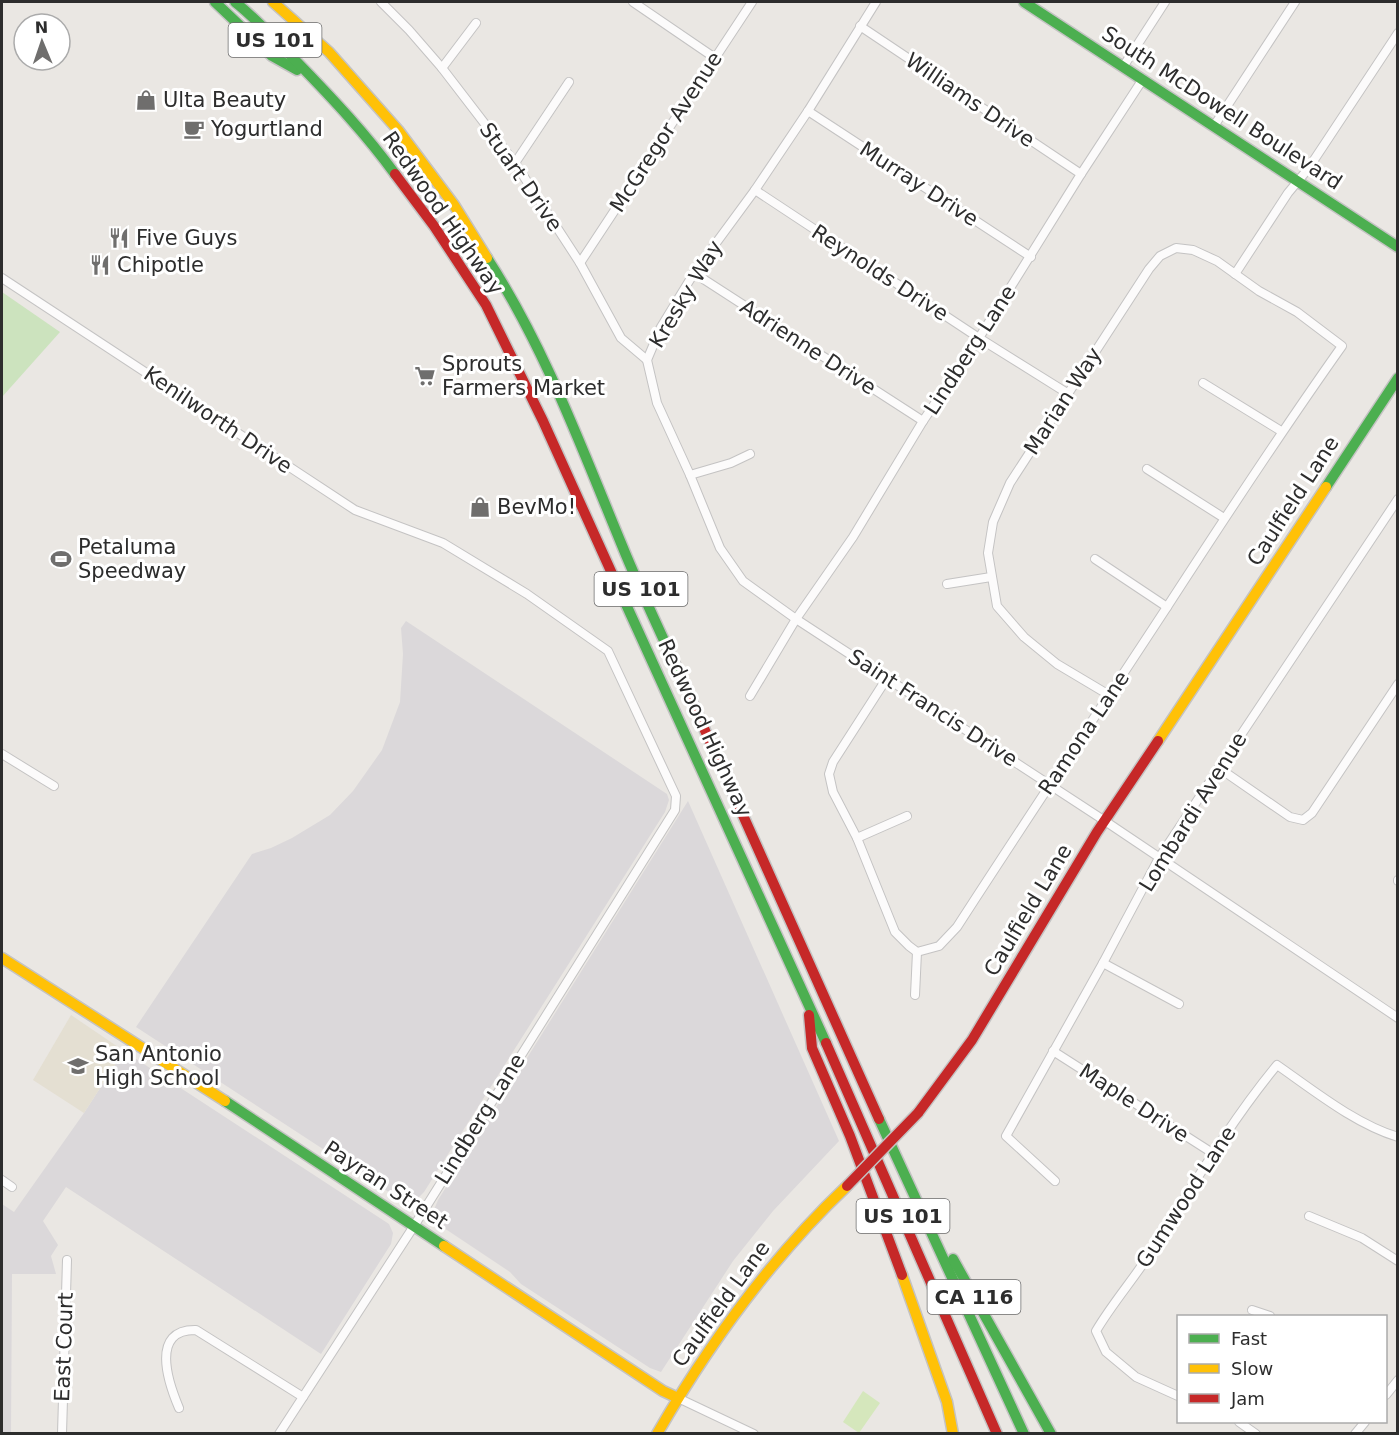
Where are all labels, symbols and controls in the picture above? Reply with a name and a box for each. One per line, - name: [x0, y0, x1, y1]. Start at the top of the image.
- north arrow: [12, 12, 72, 72]
- text: N: [34, 18, 49, 37]
- street label: South McDowell Boulevard: [1098, 21, 1346, 195]
- road number: US 101: [228, 23, 322, 57]
- street label: McGregor Avenue: [605, 47, 727, 217]
- street label: Williams Drive: [901, 48, 1039, 152]
- shop icon: Ulta Beauty: [134, 88, 158, 112]
- place label: Ulta Beauty: [163, 88, 286, 112]
- cafe icon: Yogurtland: [182, 117, 206, 141]
- place label: Yogurtland: [210, 117, 323, 141]
- street label: Stuart Drive: [475, 118, 567, 236]
- street label: Redwood Highway: [378, 127, 508, 299]
- street label: Murray Drive: [855, 137, 983, 231]
- street label: Reynolds Drive: [807, 220, 953, 326]
- restaurant icon: Five Guys: [107, 226, 131, 250]
- place label: Five Guys: [136, 226, 237, 250]
- street label: Kresky Way: [645, 236, 727, 352]
- restaurant icon: Chipotle: [88, 253, 112, 277]
- place label: Chipotle: [117, 253, 204, 277]
- street label: Lindberg Lane: [919, 281, 1021, 419]
- street label: Adrienne Drive: [736, 294, 880, 400]
- street label: Marian Way: [1019, 343, 1107, 459]
- place label: Sprouts Farmers Market: [442, 352, 605, 400]
- street label: Kenilworth Drive: [139, 362, 297, 478]
- supermarket icon: Sprouts Farmers Market: [413, 364, 437, 388]
- street label: Caulfield Lane: [1242, 432, 1344, 570]
- shop icon: BevMo!: [468, 495, 492, 519]
- place label: BevMo!: [497, 495, 576, 519]
- place label: Petaluma Speedway: [78, 535, 186, 583]
- sports icon: Petaluma Speedway: [49, 547, 73, 571]
- road number: US 101: [594, 572, 688, 606]
- street label: Redwood Highway: [653, 635, 757, 821]
- street label: Saint Francis Drive: [844, 644, 1022, 772]
- street label: Ramona Lane: [1034, 667, 1134, 799]
- street label: Lombardi Avenue: [1134, 728, 1252, 896]
- street label: Caulfield Lane: [979, 840, 1077, 980]
- place label: San Antonio High School: [95, 1042, 222, 1090]
- street label: Lindberg Lane: [430, 1049, 530, 1189]
- school or university icon: San Antonio High School: [66, 1054, 90, 1078]
- street label: Maple Drive: [1075, 1059, 1193, 1147]
- street label: Gumwood Lane: [1131, 1122, 1241, 1272]
- street label: Payran Street: [320, 1136, 452, 1234]
- road number: US 101: [856, 1199, 950, 1233]
- street label: Caulfield Lane: [667, 1236, 775, 1372]
- road number: CA 116: [928, 1280, 1020, 1314]
- street label: East Court: [50, 1292, 78, 1402]
- legend: [1177, 1315, 1387, 1423]
- text: Fast: [1231, 1328, 1267, 1349]
- text: Slow: [1231, 1358, 1273, 1379]
- text: Jam: [1230, 1388, 1265, 1409]

